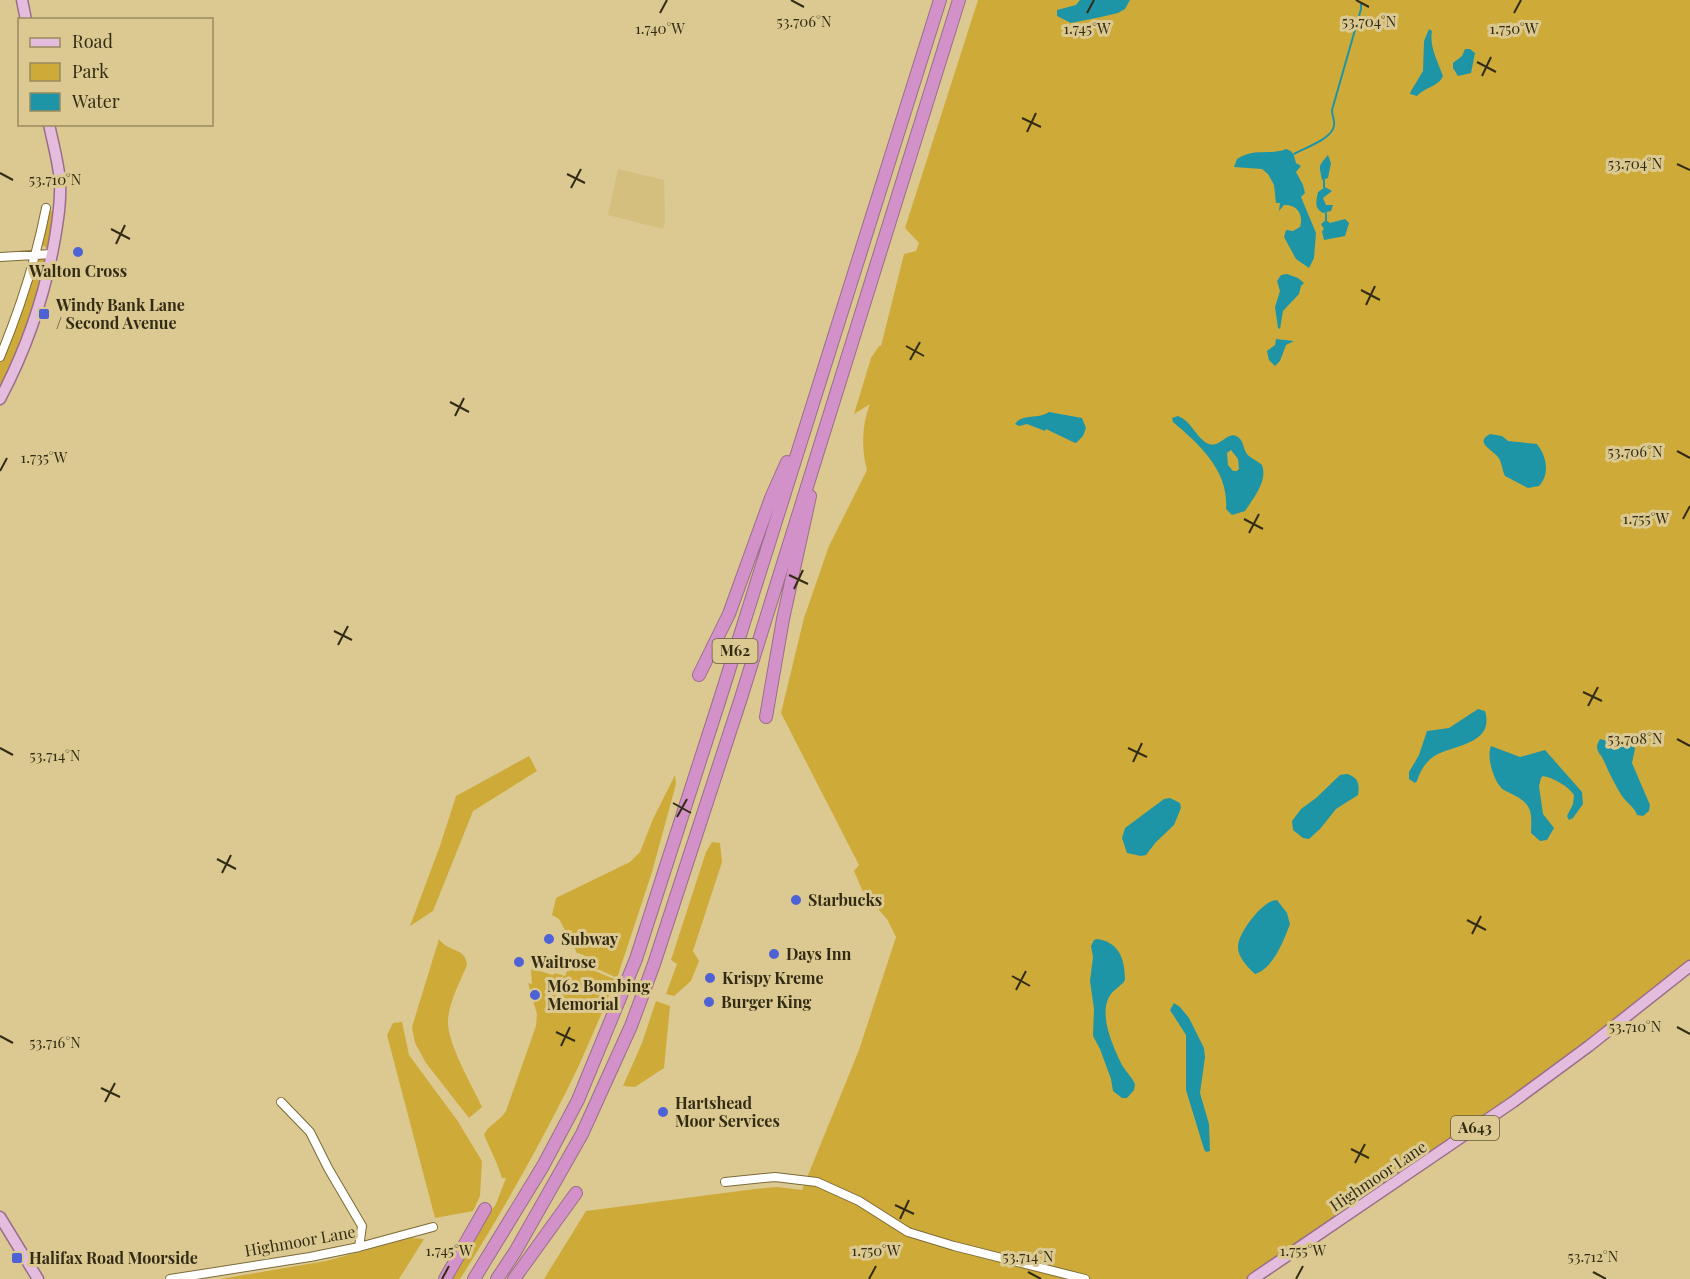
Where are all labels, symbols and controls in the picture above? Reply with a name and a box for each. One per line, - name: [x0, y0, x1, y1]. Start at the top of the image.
- text: 53.706°N: [776, 11, 832, 31]
- text: 53.704°N: [1342, 11, 1397, 31]
- legend: [18, 18, 213, 126]
- text: 1.740°W: [635, 18, 685, 38]
- text: 1.745°W: [1064, 18, 1111, 38]
- text: 1.750°W: [1490, 18, 1539, 38]
- text: Road: [72, 29, 113, 53]
- text: Park: [72, 59, 109, 83]
- text: Water: [71, 89, 120, 113]
- text: 53.704°N: [1608, 153, 1663, 173]
- text: 53.710°N: [29, 169, 82, 189]
- marker: Walton Cross: [71, 245, 85, 259]
- place label: Walton Cross: [28, 260, 127, 281]
- place label: Windy Bank Lane / Second Avenue: [55, 294, 185, 333]
- marker: Windy Bank Lane / Second Avenue: [37, 307, 51, 321]
- text: 53.706°N: [1607, 441, 1663, 461]
- text: 1.735°W: [21, 447, 68, 467]
- text: 1.755°W: [1623, 508, 1670, 528]
- road number: M62: [712, 639, 758, 663]
- text: 53.708°N: [1607, 728, 1663, 748]
- text: 53.714°N: [29, 745, 81, 765]
- place label: Starbucks: [808, 889, 882, 910]
- marker: Starbucks: [789, 893, 803, 907]
- place label: Subway: [561, 928, 619, 949]
- marker: Subway: [542, 932, 556, 946]
- place label: Days Inn: [786, 943, 852, 964]
- marker: Days Inn: [767, 947, 781, 961]
- place label: Waitrose: [530, 951, 596, 972]
- marker: Waitrose: [512, 955, 526, 969]
- place label: Krispy Kreme: [722, 967, 823, 988]
- marker: Krispy Kreme: [703, 971, 717, 985]
- place label: M62 Bombing Memorial: [547, 975, 650, 1014]
- marker: M62 Bombing Memorial: [528, 988, 542, 1002]
- place label: Burger King: [721, 991, 812, 1012]
- marker: Burger King: [702, 995, 716, 1009]
- text: 53.710°N: [1609, 1016, 1662, 1036]
- text: 53.716°N: [29, 1032, 81, 1052]
- place label: Hartshead Moor Services: [675, 1092, 780, 1131]
- marker: Hartshead Moor Services: [656, 1105, 670, 1119]
- road number: A643: [1451, 1116, 1499, 1140]
- street label: Highmoor Lane: [1325, 1136, 1430, 1216]
- street label: Highmoor Lane: [243, 1220, 357, 1261]
- text: 1.745°W: [426, 1240, 473, 1260]
- text: 1.750°W: [852, 1240, 901, 1260]
- text: 1.755°W: [1280, 1240, 1327, 1260]
- text: 53.714°N: [1002, 1246, 1054, 1266]
- text: 53.712°N: [1568, 1246, 1619, 1266]
- place label: Halifax Road Moorside: [29, 1247, 198, 1268]
- marker: Halifax Road Moorside: [10, 1251, 24, 1265]

